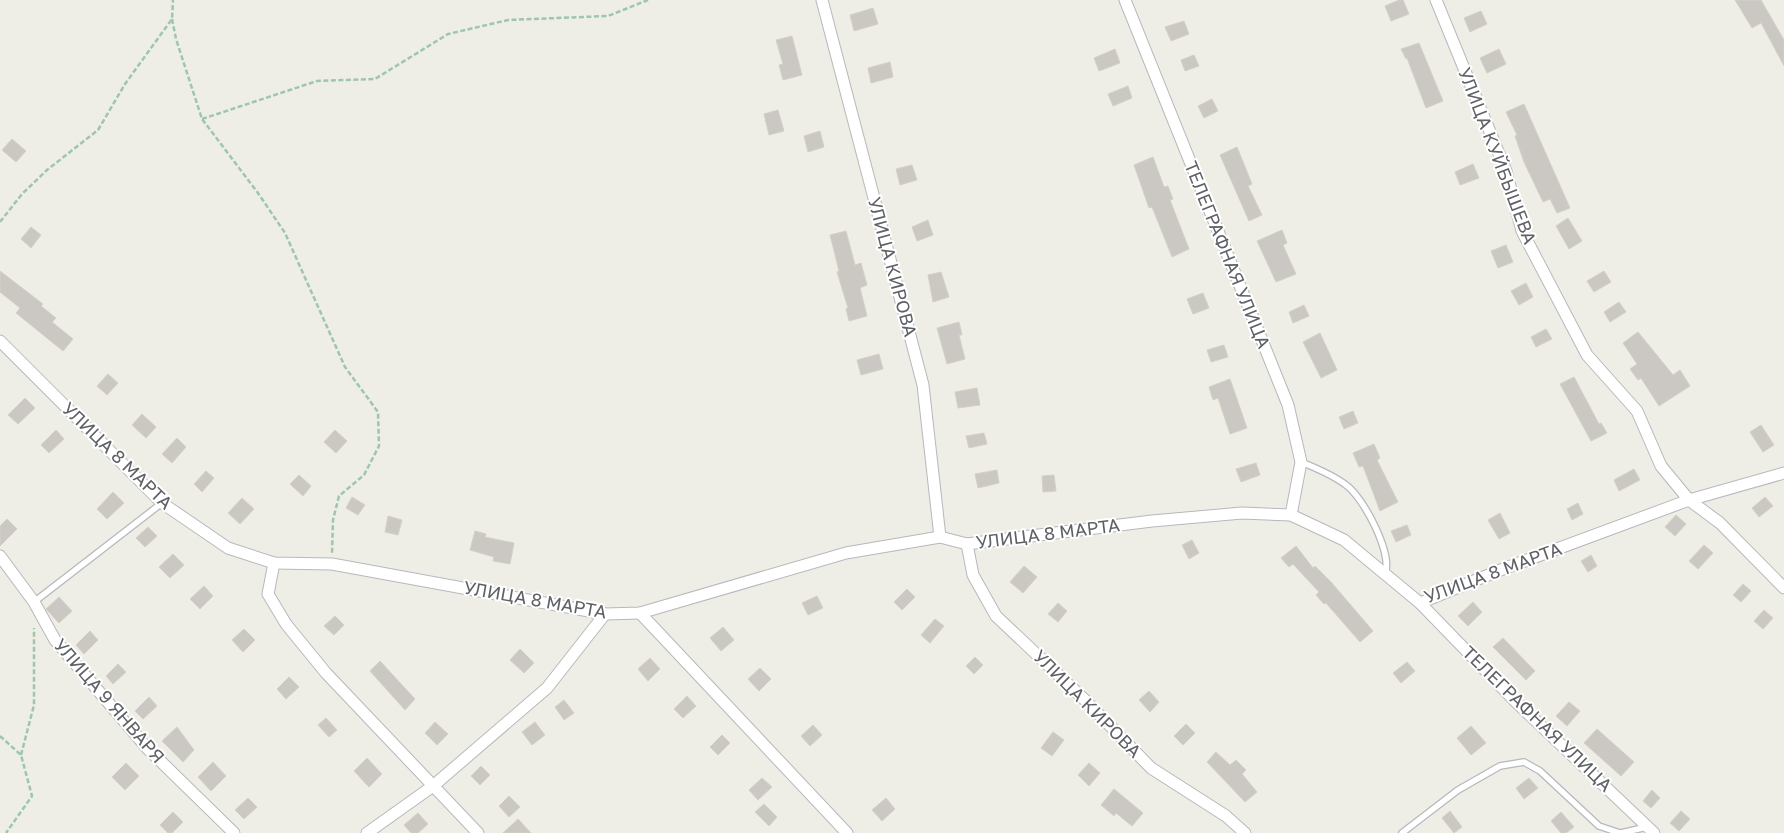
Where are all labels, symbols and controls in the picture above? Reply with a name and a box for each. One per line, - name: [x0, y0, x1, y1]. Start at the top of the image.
- street label: УЛИЦА КУЙБЫШЕВА: [1454, 64, 1542, 247]
- street label: ТЕЛЕГРАФНАЯ УЛИЦА: [1180, 158, 1276, 352]
- street label: УЛИЦА КИРОВА: [864, 195, 922, 339]
- street label: УЛИЦА 8 МАРТА: [58, 397, 177, 513]
- street label: УЛИЦА 8 МАРТА: [975, 513, 1121, 553]
- street label: УЛИЦА 8 МАРТА: [1421, 537, 1564, 607]
- street label: УЛИЦА 8 МАРТА: [462, 576, 608, 622]
- street label: УЛИЦА 9 ЯНВАРЯ: [50, 634, 170, 767]
- street label: ТЕЛЕГРАФНАЯ УЛИЦА: [1458, 641, 1617, 796]
- street label: УЛИЦА КИРОВА: [1029, 645, 1146, 762]

